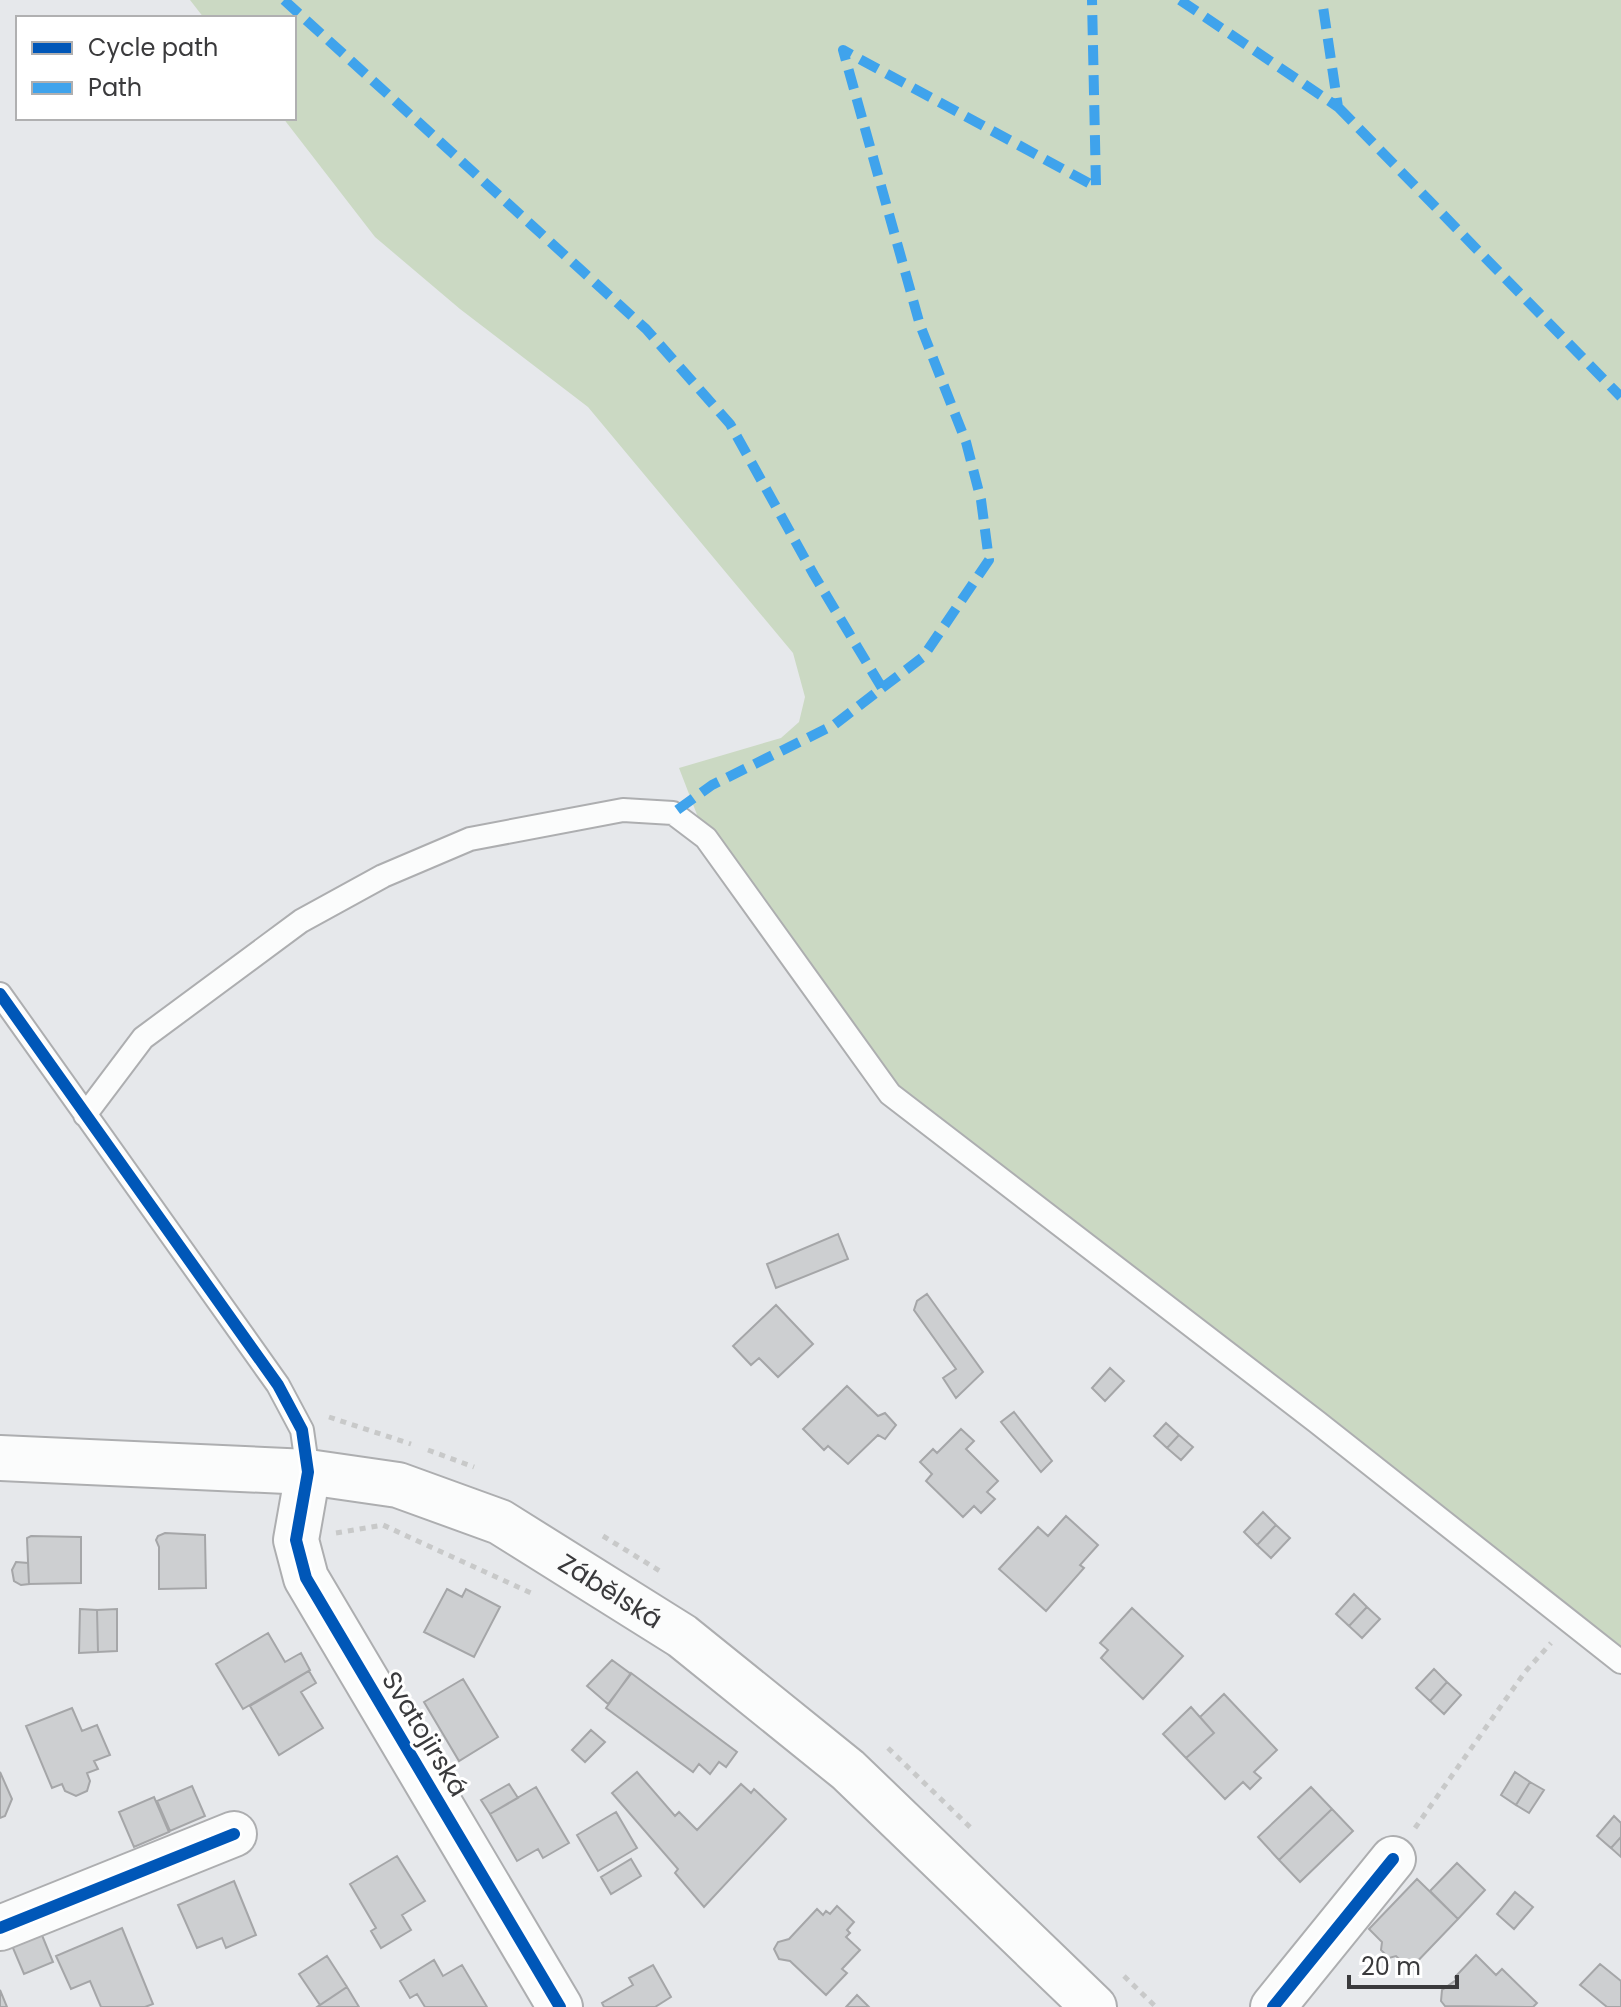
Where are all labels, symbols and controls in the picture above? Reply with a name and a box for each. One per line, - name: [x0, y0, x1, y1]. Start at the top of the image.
- legend: [16, 16, 296, 120]
- text: Cycle path: [88, 31, 218, 64]
- text: Path: [88, 71, 142, 104]
- street label: Zábělská: [552, 1545, 669, 1637]
- street label: Svatojirská: [373, 1664, 477, 1804]
- scale bar: [1349, 1939, 1457, 1989]
- text: 20 m: [1361, 1950, 1421, 1983]

